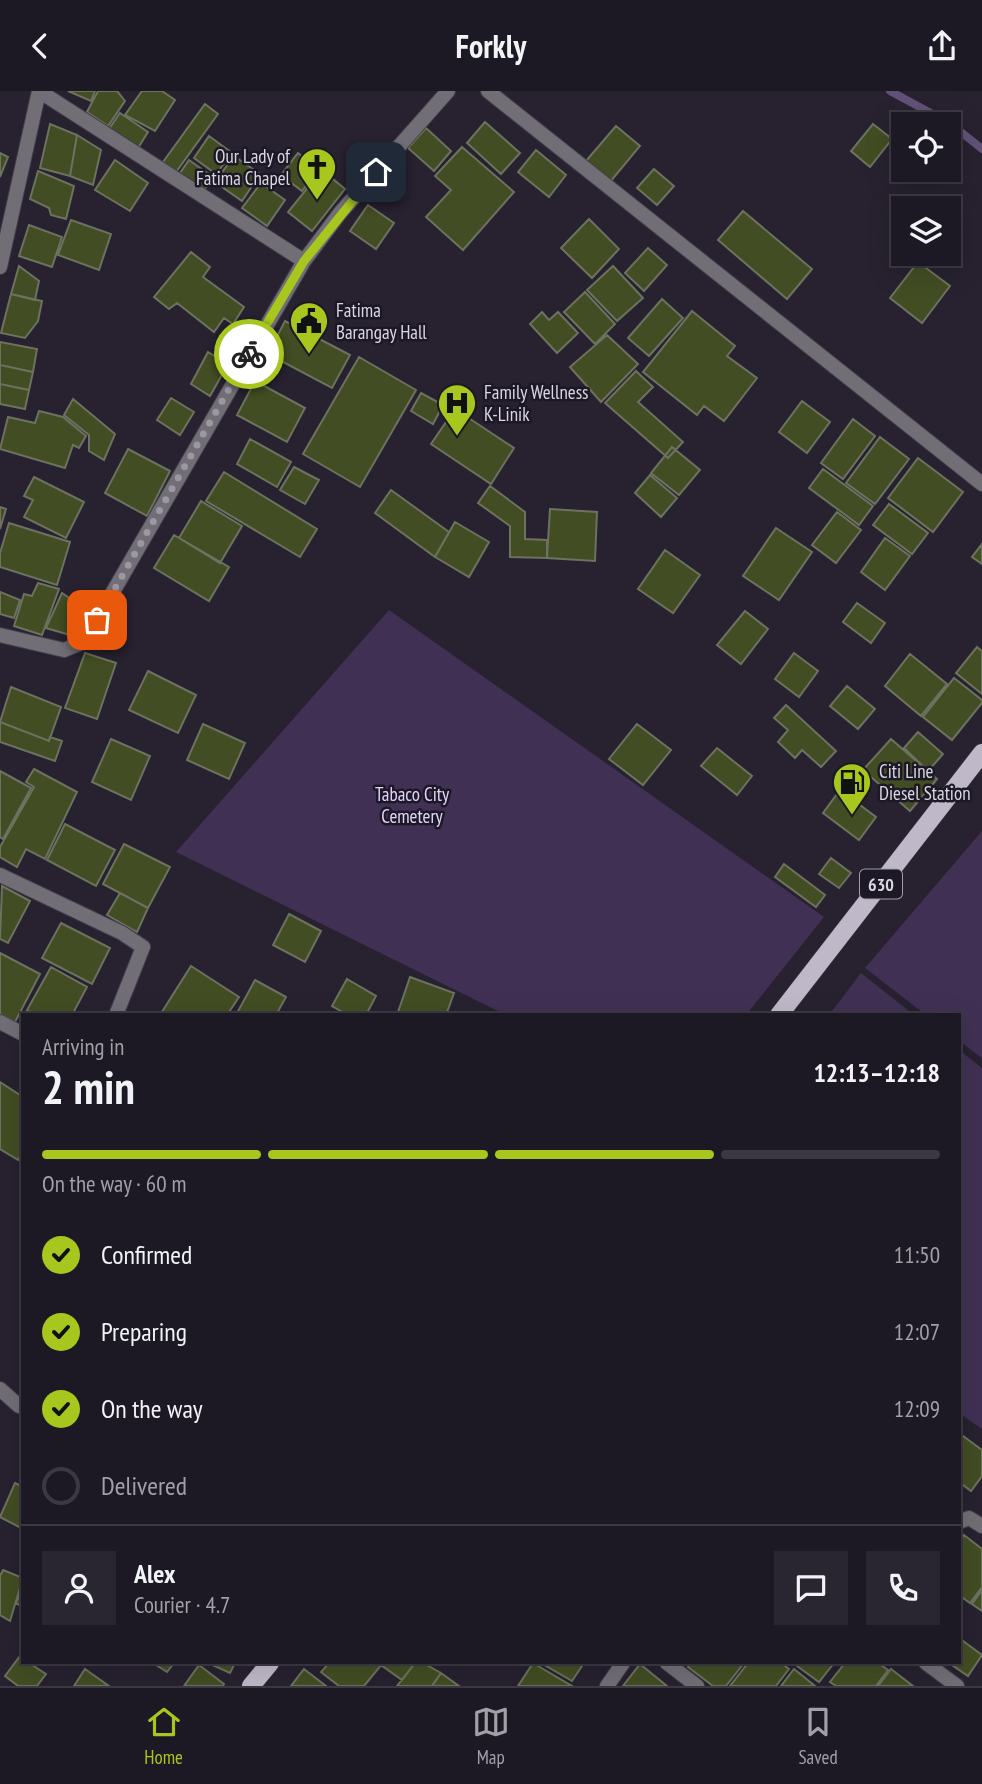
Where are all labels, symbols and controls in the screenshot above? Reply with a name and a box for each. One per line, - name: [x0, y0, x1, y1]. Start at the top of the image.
- text: Forkly: [456, 25, 526, 67]
- icon: back: [21, 27, 59, 65]
- icon: share: [923, 27, 961, 65]
- map controls: [891, 112, 961, 266]
- button: locate: [891, 112, 961, 182]
- pin: [346, 142, 406, 202]
- place label: Our Lady of Fatima Chapel: [196, 144, 291, 190]
- church icon: Our Lady of Fatima Chapel: [296, 146, 338, 201]
- icon: home: [357, 153, 395, 191]
- button: layers: [891, 196, 961, 266]
- place label: Fatima Barangay Hall: [336, 298, 427, 344]
- public building icon: Fatima Barangay Hall: [288, 300, 330, 355]
- courier: [214, 319, 284, 389]
- icon: bike: [230, 335, 268, 373]
- place label: Family Wellness K-Linik: [484, 380, 589, 426]
- hospital icon: Family Wellness K-Linik: [436, 382, 478, 437]
- pin: [67, 590, 127, 650]
- icon: bag: [78, 601, 116, 639]
- place label: Citi Line Diesel Station: [879, 759, 971, 805]
- fuel station icon: Citi Line Diesel Station: [831, 761, 873, 816]
- park label: Tabaco City Cemetery: [375, 782, 450, 828]
- road number: 630: [860, 869, 902, 899]
- text: Arriving in: [42, 1032, 124, 1061]
- text: 12:13–12:18: [813, 1056, 940, 1089]
- text: 2 min: [42, 1057, 135, 1117]
- text: On the way · 60 m: [42, 1169, 186, 1198]
- icon: check: [42, 1236, 80, 1274]
- text: Confirmed: [101, 1238, 192, 1271]
- text: 11:50: [894, 1240, 940, 1269]
- icon: check: [42, 1313, 80, 1351]
- text: Preparing: [101, 1315, 187, 1348]
- text: 12:07: [894, 1317, 940, 1346]
- icon: check: [42, 1390, 80, 1428]
- text: On the way: [101, 1392, 203, 1425]
- text: 12:09: [894, 1394, 940, 1423]
- text: Delivered: [101, 1469, 187, 1502]
- button: person: [42, 1551, 116, 1625]
- button: chat: [774, 1551, 848, 1625]
- button: phone: [866, 1551, 940, 1625]
- text: Alex: [134, 1557, 175, 1590]
- text: Courier · 4.7: [134, 1590, 230, 1619]
- tab: Home: [144, 1703, 183, 1769]
- tab: Map: [472, 1703, 510, 1769]
- tab: Saved: [798, 1703, 838, 1769]

